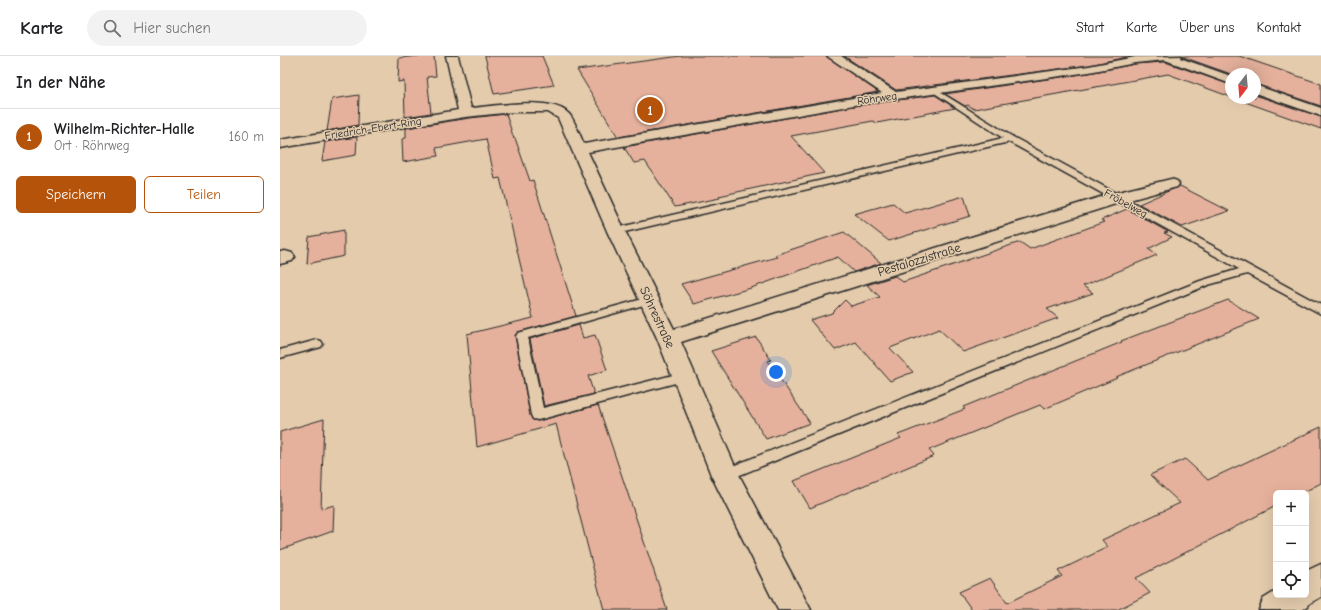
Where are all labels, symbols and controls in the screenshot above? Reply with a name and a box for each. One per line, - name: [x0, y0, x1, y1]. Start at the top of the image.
- search box: [87, 10, 367, 46]
- text: Karte: [20, 17, 63, 39]
- icon: search: [101, 17, 123, 39]
- text: Hier suchen: [133, 19, 211, 37]
- text: Start: [1076, 19, 1104, 36]
- text: Karte: [1126, 19, 1157, 36]
- text: Über uns: [1179, 19, 1234, 36]
- text: Kontakt: [1256, 19, 1301, 36]
- north arrow: [1225, 68, 1261, 104]
- text: In der Nähe: [16, 73, 105, 92]
- street label: Röhrweg: [856, 89, 898, 108]
- pin: 1: [637, 95, 663, 125]
- street label: Friedrich-Ebert-Ring: [324, 114, 422, 143]
- text: Wilhelm-Richter-Halle: [54, 120, 194, 138]
- text: 1: [26, 129, 32, 144]
- text: 160 m: [229, 129, 264, 144]
- text: Ort · Röhrweg: [54, 138, 130, 153]
- button: Speichern: [16, 176, 136, 213]
- button: Teilen: [144, 176, 264, 213]
- street label: Fröbelweg: [1102, 186, 1150, 221]
- street label: Pestalozzistraße: [876, 240, 963, 279]
- street label: Söhrestraße: [637, 284, 679, 351]
- your location: [766, 362, 786, 382]
- map controls: [1273, 490, 1309, 598]
- button: +: [1273, 490, 1309, 526]
- button: −: [1273, 526, 1309, 562]
- button: locate: [1273, 562, 1309, 598]

